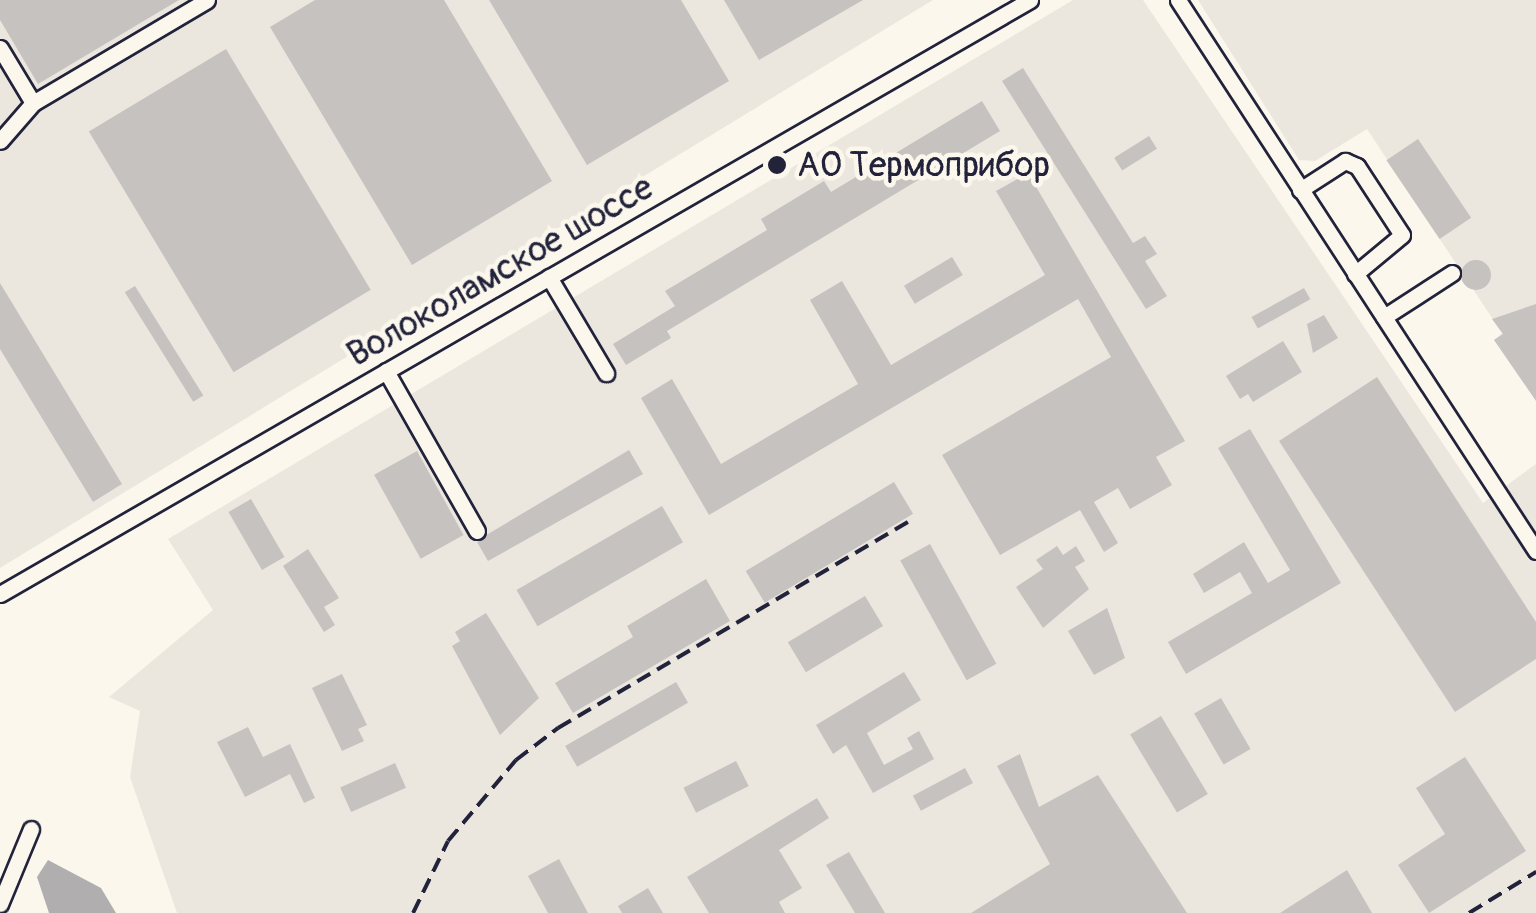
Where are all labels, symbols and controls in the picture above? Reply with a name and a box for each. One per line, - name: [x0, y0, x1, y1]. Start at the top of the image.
- place label: АО Термоприбор: [797, 144, 1050, 186]
- marker: АО Термоприбор: [766, 154, 788, 176]
- street label: Волоколамское шоссе: [340, 166, 660, 376]

